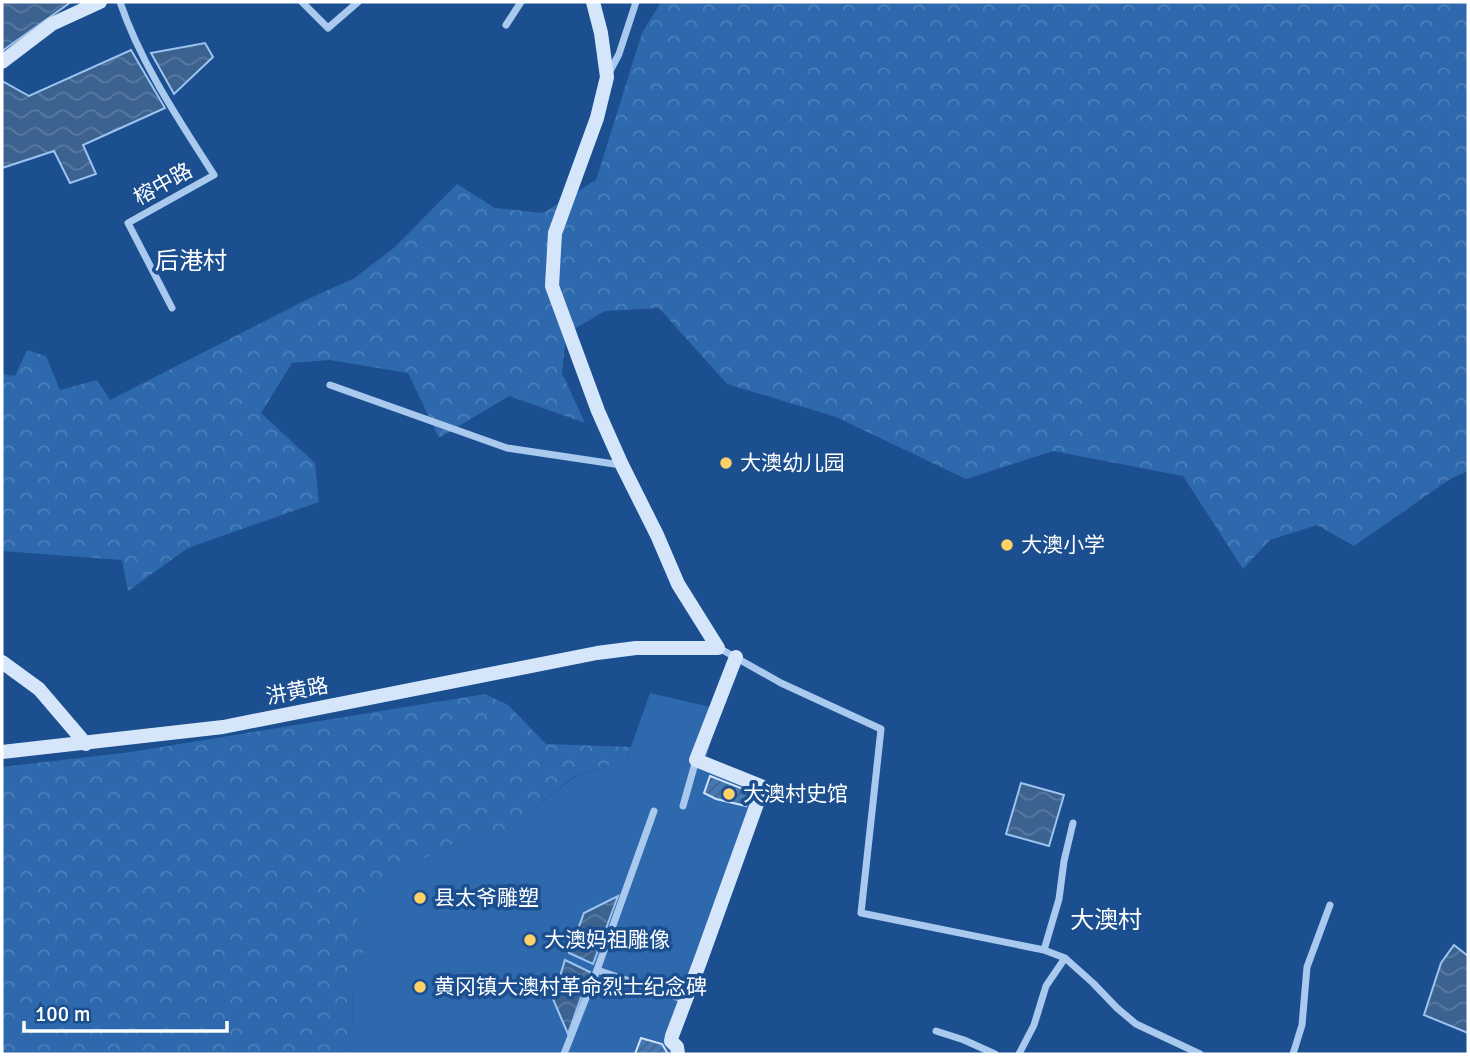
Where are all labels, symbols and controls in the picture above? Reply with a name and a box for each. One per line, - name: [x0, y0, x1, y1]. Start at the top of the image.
- street label: 榕中路: [129, 157, 197, 211]
- district label: 后港村: [155, 246, 227, 276]
- place label: 大澳幼儿园: [740, 450, 845, 476]
- marker: 大澳幼儿园: [718, 455, 734, 471]
- place label: 大澳小学: [1021, 532, 1105, 558]
- marker: 大澳小学: [999, 537, 1015, 553]
- street label: 汫黄路: [264, 672, 330, 710]
- place label: 大澳村史馆: [743, 781, 848, 807]
- marker: 大澳村史馆: [721, 786, 737, 802]
- place label: 县太爷雕塑: [434, 885, 539, 911]
- marker: 县太爷雕塑: [412, 890, 428, 906]
- district label: 大澳村: [1070, 905, 1142, 935]
- place label: 大澳妈祖雕像: [544, 927, 670, 953]
- marker: 大澳妈祖雕像: [522, 932, 538, 948]
- place label: 黄冈镇大澳村革命烈士纪念碑: [434, 974, 707, 1000]
- marker: 黄冈镇大澳村革命烈士纪念碑: [412, 979, 428, 995]
- scale bar: [24, 990, 228, 1034]
- text: 100 m: [35, 1001, 90, 1027]

